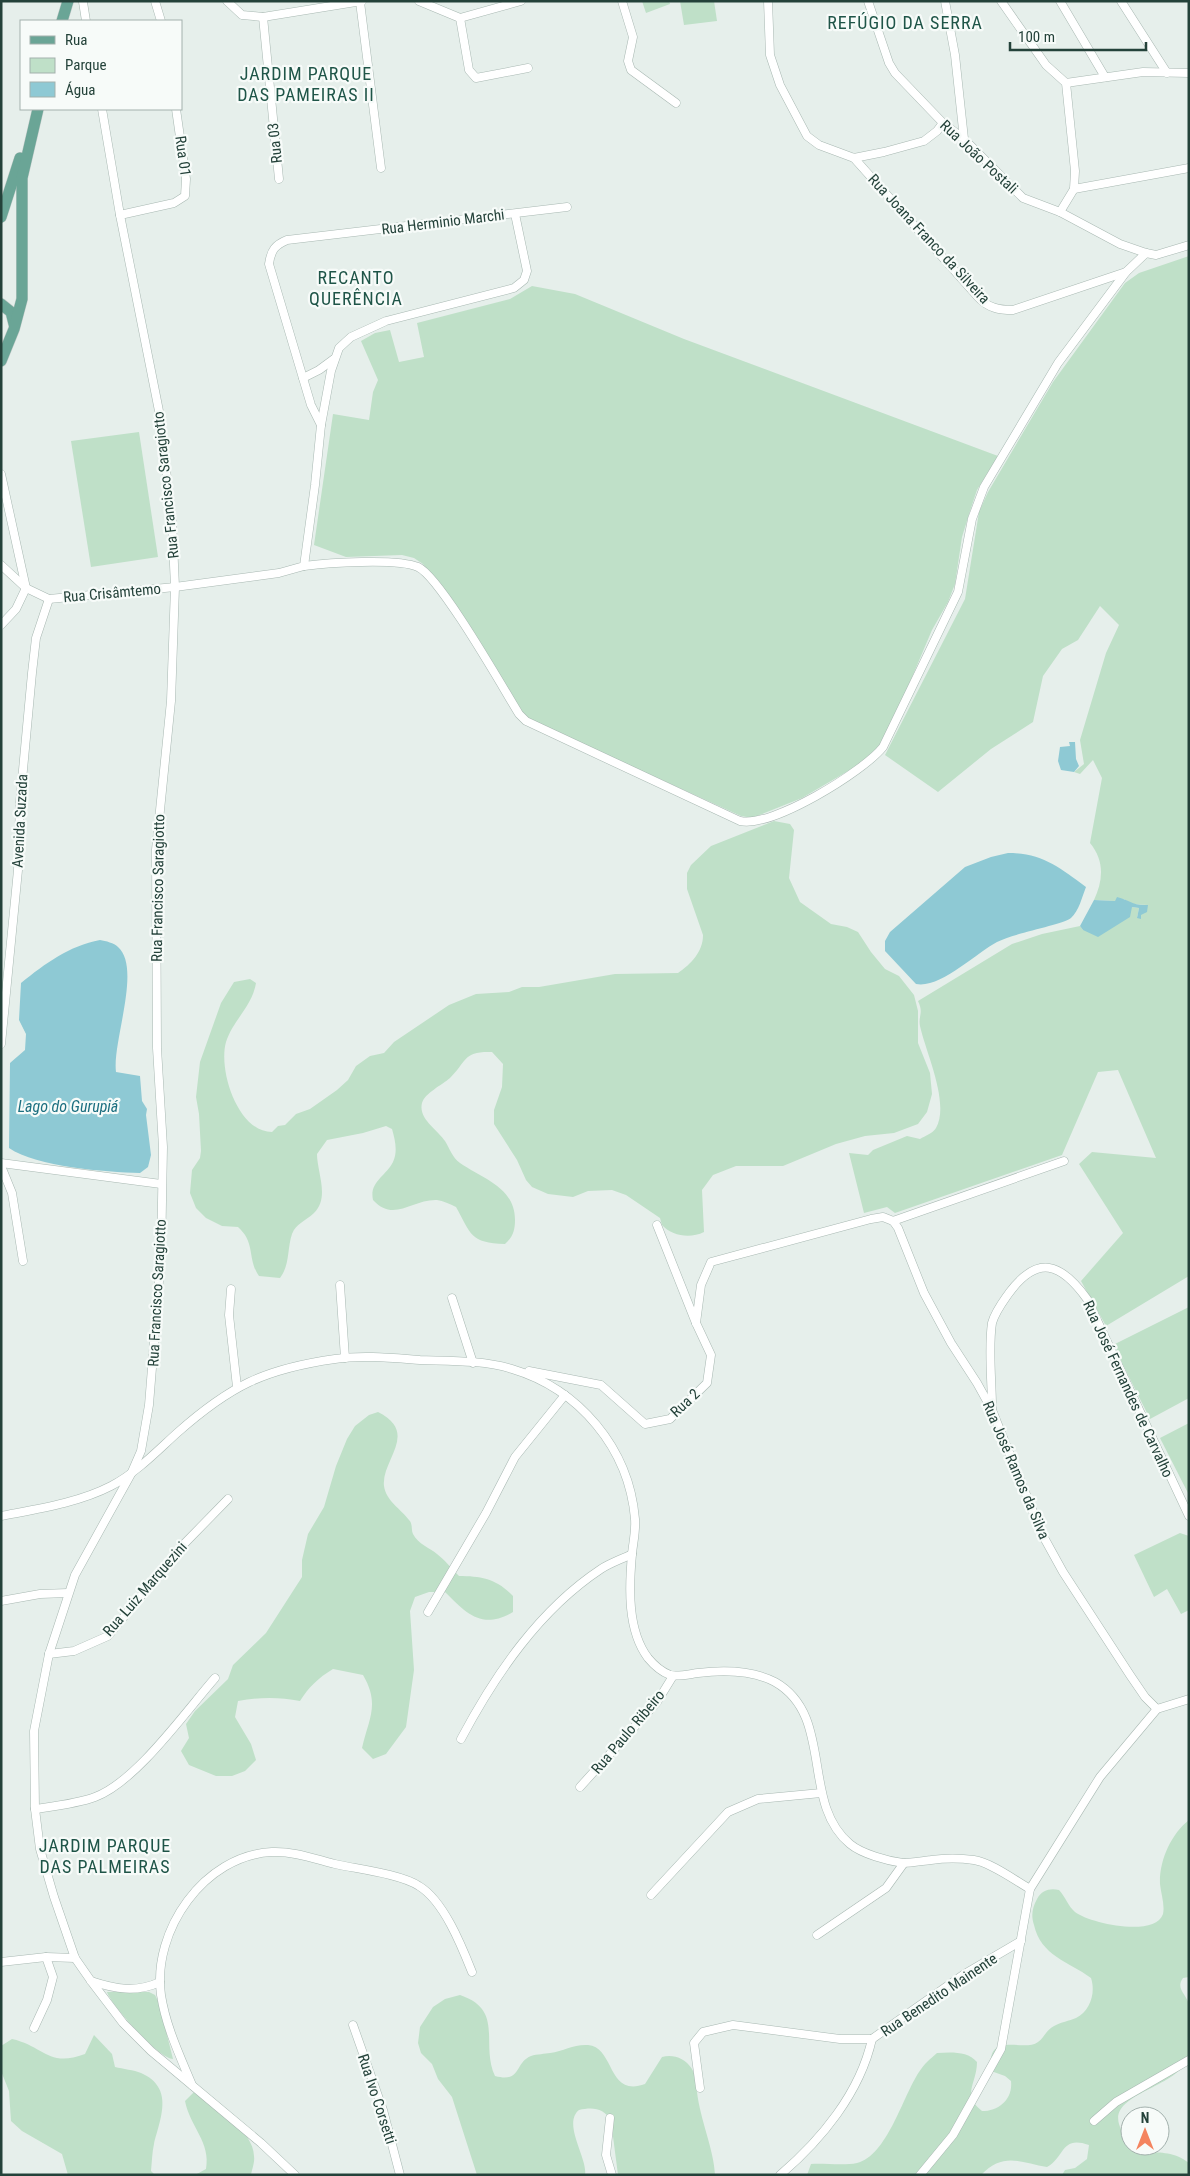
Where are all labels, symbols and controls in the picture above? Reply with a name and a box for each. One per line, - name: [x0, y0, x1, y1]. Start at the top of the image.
- district label: REFÚGIO DA SERRA: [827, 12, 983, 33]
- legend: [20, 20, 182, 110]
- scale bar: [1010, 20, 1146, 52]
- text: 100 m: [1018, 28, 1055, 46]
- text: Rua: [65, 31, 87, 49]
- text: Parque: [65, 56, 107, 74]
- district label: JARDIM PARQUE DAS PAMEIRAS II: [237, 63, 375, 105]
- text: Água: [65, 81, 95, 99]
- street label: Rua João Postali: [936, 116, 1022, 198]
- street label: Rua 03: [264, 122, 286, 164]
- street label: Rua 01: [171, 135, 195, 177]
- street label: Rua Joana Franco da Silveira: [864, 171, 994, 307]
- street label: Rua Herminio Marchi: [380, 206, 506, 238]
- district label: RECANTO QUERÊNCIA: [309, 267, 403, 309]
- street label: Rua Francisco Saragiotto: [149, 411, 183, 559]
- street label: Rua Crisâmtemo: [62, 580, 162, 606]
- street label: Avenida Suzada: [9, 774, 31, 868]
- street label: Rua Francisco Saragiotto: [148, 814, 168, 962]
- water label: Lago do Gurupiá: [18, 1097, 119, 1116]
- street label: Rua Francisco Saragiotto: [144, 1219, 170, 1367]
- street label: Rua José Fernandes de Carvalho: [1079, 1298, 1177, 1480]
- street label: Rua 2: [667, 1385, 703, 1421]
- street label: Rua José Ramos da Silva: [979, 1398, 1053, 1542]
- street label: Rua Luiz Marquezini: [99, 1538, 191, 1640]
- street label: Rua Paulo Ribeiro: [588, 1686, 668, 1778]
- district label: JARDIM PARQUE DAS PALMEIRAS: [39, 1835, 171, 1877]
- street label: Rua Benedito Mainente: [877, 1949, 1001, 2041]
- street label: Rua Ivo Corsetti: [354, 2052, 400, 2146]
- north arrow: [1120, 2106, 1170, 2156]
- text: N: [1141, 2110, 1149, 2126]

